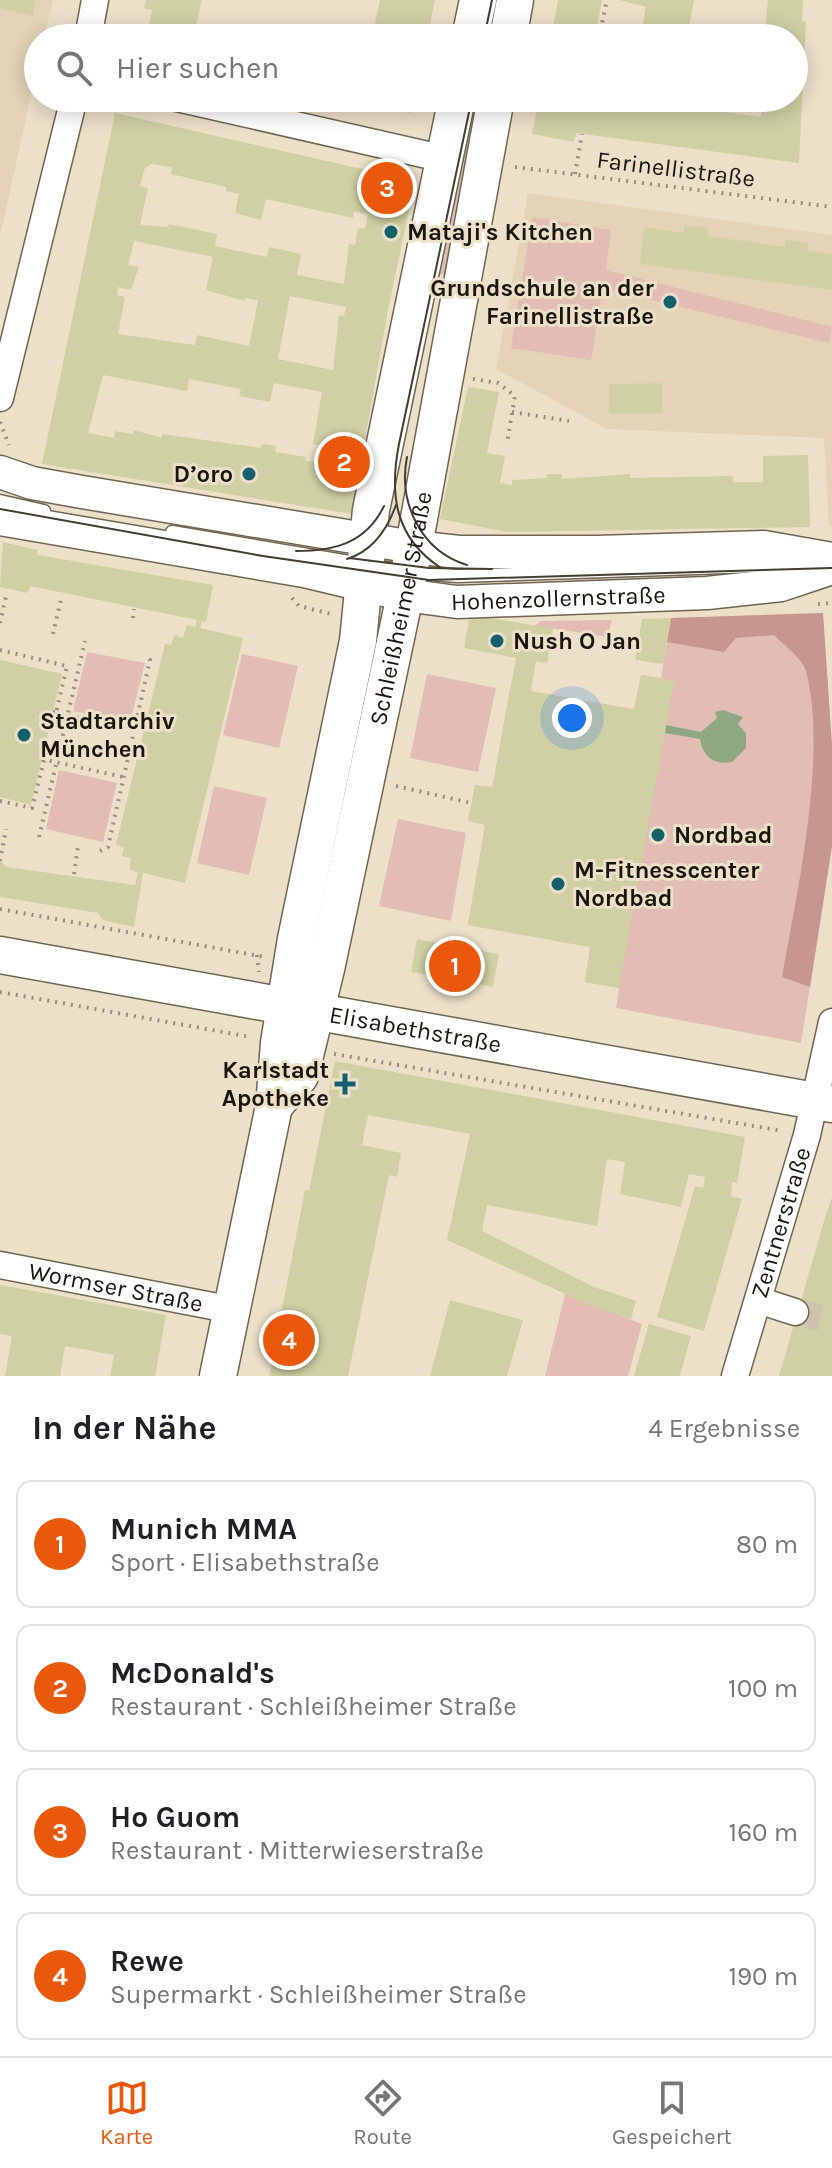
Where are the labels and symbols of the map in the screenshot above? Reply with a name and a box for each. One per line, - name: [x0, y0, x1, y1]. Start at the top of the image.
- street label: Farinellistraße: [595, 145, 757, 193]
- pin: 3: [361, 158, 413, 218]
- place label: Mataji's Kitchen: [407, 218, 593, 246]
- marker: Mataji's Kitchen: [382, 223, 400, 241]
- place label: Grundschule an der Farinellistraße: [430, 274, 655, 330]
- marker: Grundschule an der Farinellistraße: [661, 293, 679, 311]
- pin: 2: [318, 432, 370, 492]
- place label: D’oro: [173, 460, 233, 488]
- marker: D’oro: [240, 465, 258, 483]
- street label: Schleißheimer Straße: [364, 489, 438, 728]
- street label: Hohenzollernstraße: [451, 581, 666, 616]
- place label: Nush O Jan: [513, 627, 641, 655]
- marker: Nush O Jan: [488, 632, 506, 650]
- your location: [552, 698, 592, 738]
- place label: Stadtarchiv München: [40, 707, 175, 763]
- marker: Stadtarchiv München: [15, 726, 33, 744]
- place label: Nordbad: [674, 821, 772, 849]
- marker: Nordbad: [649, 826, 667, 844]
- place label: M-Fitnesscenter Nordbad: [574, 856, 760, 912]
- marker: M-Fitnesscenter Nordbad: [549, 875, 567, 893]
- pin: 1: [429, 936, 481, 996]
- street label: Elisabethstraße: [327, 1000, 503, 1059]
- place label: Karlstadt Apotheke: [222, 1056, 329, 1112]
- marker: Karlstadt Apotheke: [336, 1075, 354, 1093]
- street label: Zentnerstraße: [745, 1144, 817, 1302]
- street label: Wormser Straße: [26, 1257, 205, 1318]
- pin: 4: [263, 1310, 315, 1370]

